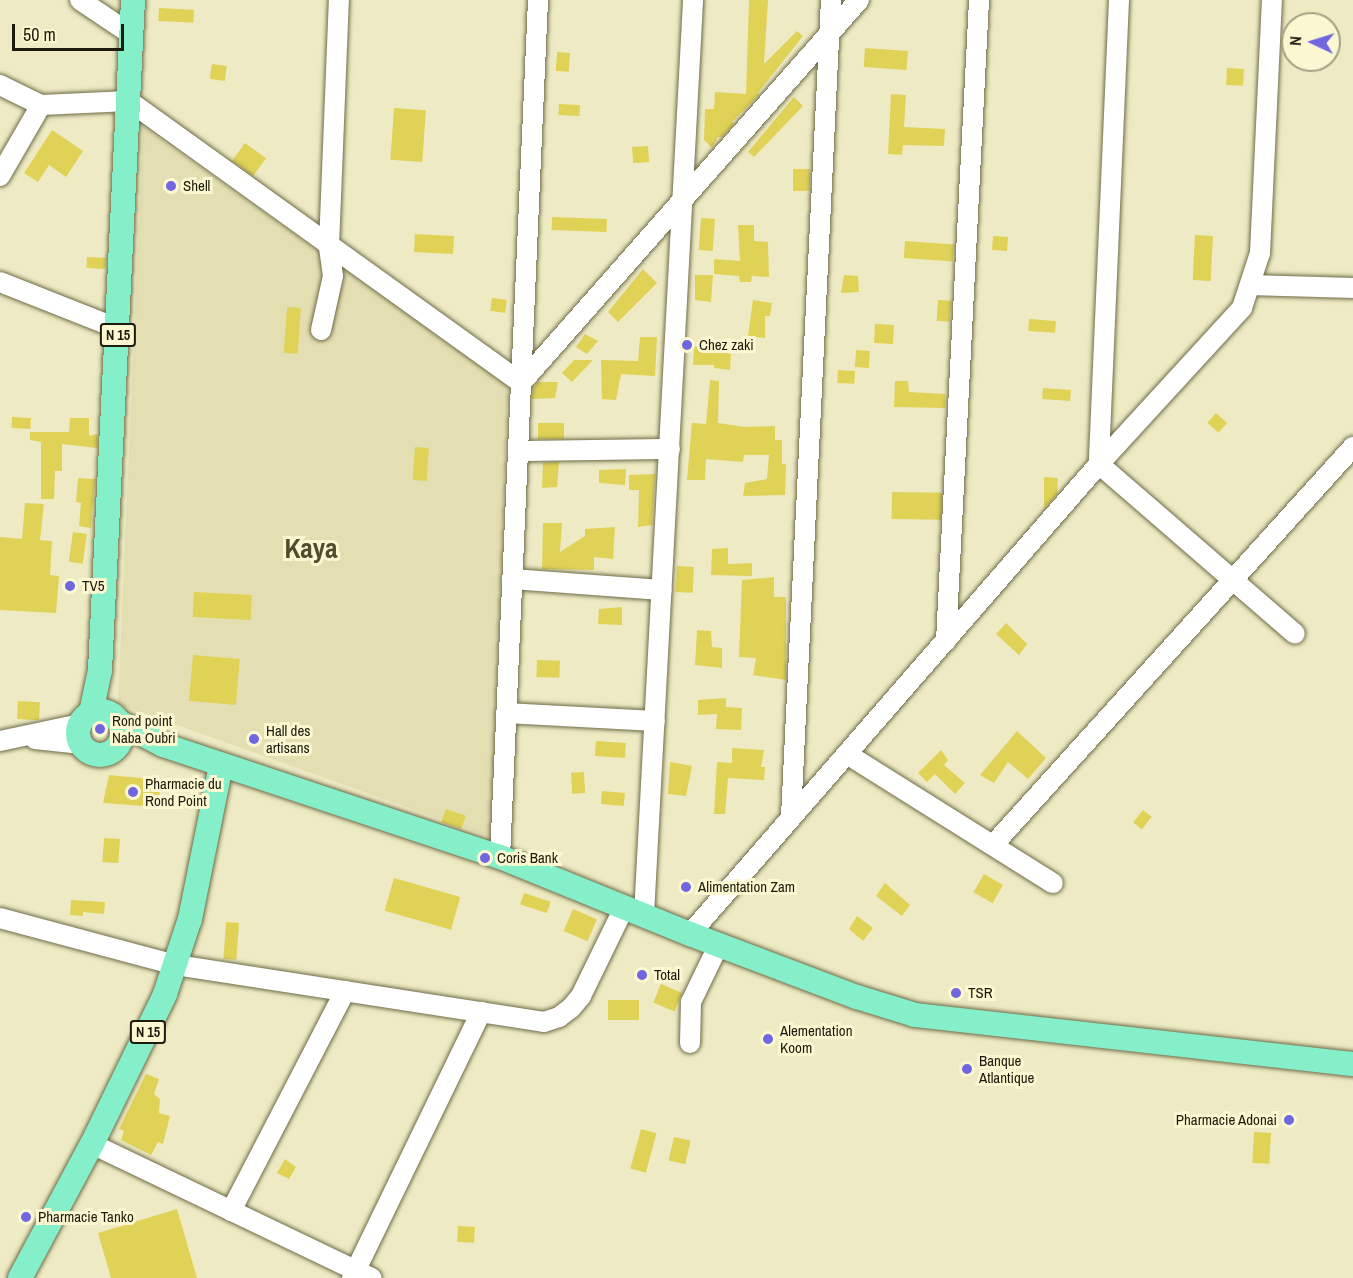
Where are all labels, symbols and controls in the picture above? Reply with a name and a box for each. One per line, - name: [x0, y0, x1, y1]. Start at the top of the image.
- scale bar: [15, 12, 128, 50]
- north arrow: [1281, 12, 1341, 72]
- text: 50 m: [23, 22, 56, 47]
- text: N: [1284, 35, 1306, 46]
- place label: Shell: [183, 177, 210, 195]
- marker: Shell: [164, 179, 178, 193]
- road number: N 15: [98, 324, 138, 346]
- place label: Chez zaki: [699, 336, 754, 354]
- marker: Chez zaki: [680, 338, 694, 352]
- district label: Kaya: [285, 533, 337, 565]
- place label: TV5: [82, 577, 105, 595]
- marker: TV5: [63, 579, 77, 593]
- place label: Rond point Naba Oubri: [112, 711, 176, 746]
- place label: Hall des artisans: [266, 721, 310, 756]
- marker: Rond point Naba Oubri: [93, 722, 107, 736]
- marker: Hall des artisans: [247, 732, 261, 746]
- place label: Pharmacie du Rond Point: [145, 774, 222, 809]
- marker: Pharmacie du Rond Point: [126, 785, 140, 799]
- place label: Coris Bank: [497, 849, 558, 867]
- marker: Coris Bank: [478, 851, 492, 865]
- place label: Alimentation Zam: [698, 878, 795, 896]
- marker: Alimentation Zam: [679, 880, 693, 894]
- place label: Total: [654, 966, 680, 984]
- marker: Total: [635, 968, 649, 982]
- place label: TSR: [968, 984, 993, 1002]
- marker: TSR: [949, 986, 963, 1000]
- road number: N 15: [128, 1021, 168, 1043]
- place label: Alementation Koom: [780, 1021, 852, 1056]
- marker: Alementation Koom: [761, 1032, 775, 1046]
- place label: Banque Atlantique: [979, 1051, 1034, 1086]
- marker: Banque Atlantique: [960, 1062, 974, 1076]
- place label: Pharmacie Adonai: [1175, 1111, 1277, 1129]
- marker: Pharmacie Adonai: [1282, 1113, 1296, 1127]
- place label: Pharmacie Tanko: [38, 1208, 134, 1226]
- marker: Pharmacie Tanko: [19, 1210, 33, 1224]

